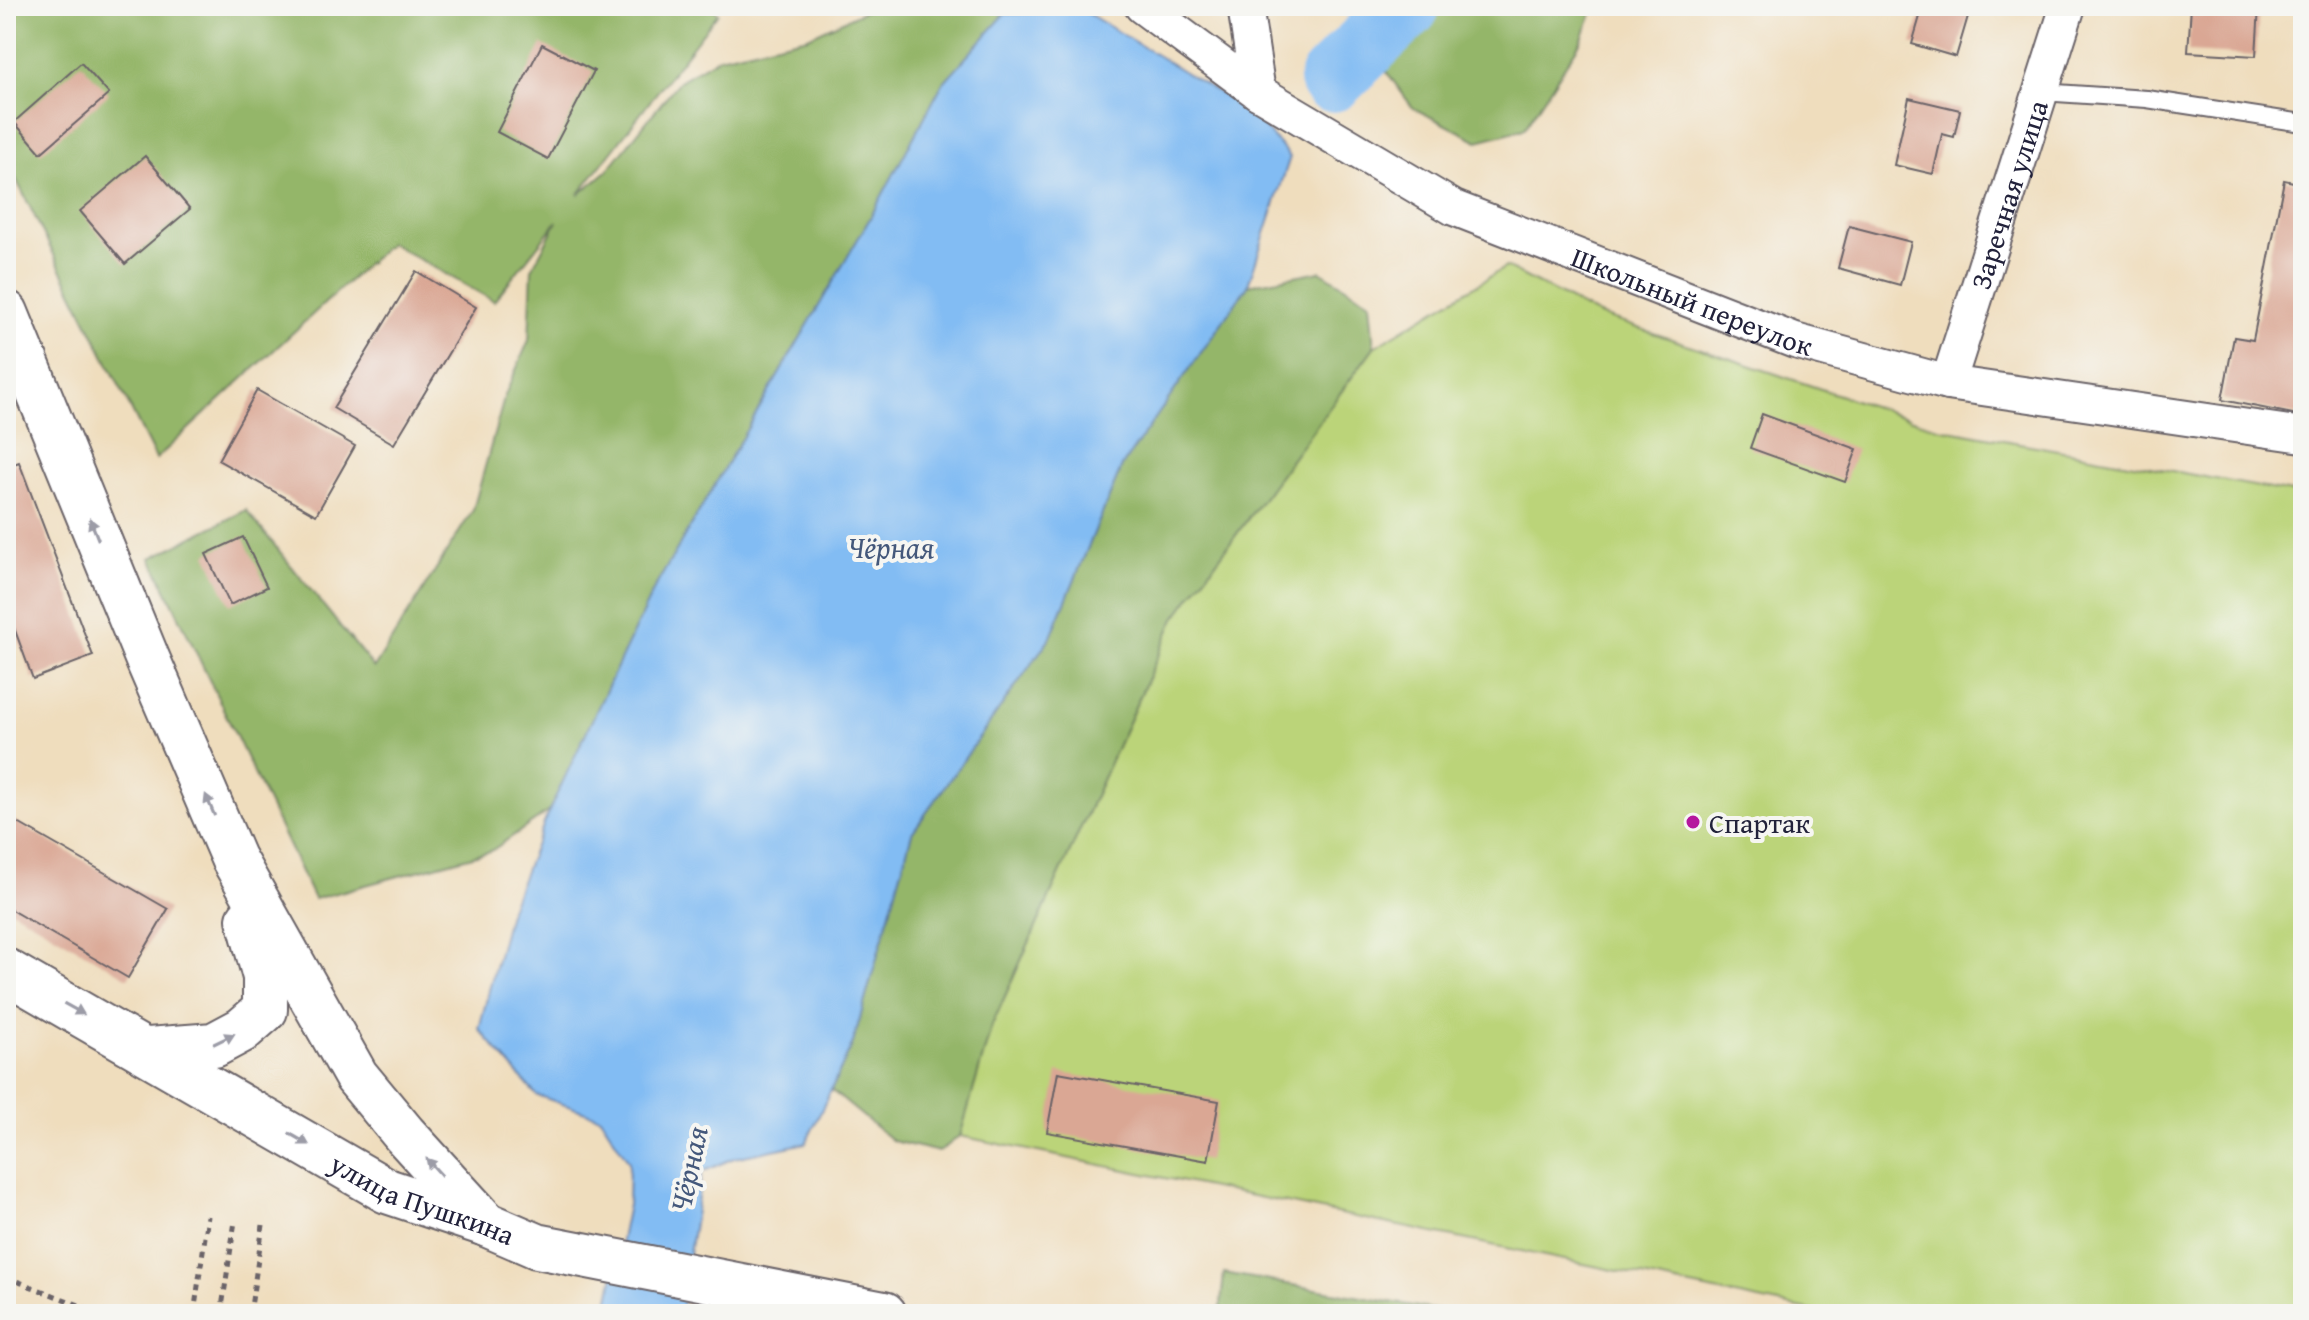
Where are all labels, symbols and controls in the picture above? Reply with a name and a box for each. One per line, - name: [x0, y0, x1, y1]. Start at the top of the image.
- street label: Заречная улица: [1959, 94, 2058, 294]
- street label: Школьный переулок: [1566, 235, 1818, 366]
- one-way arrow: [88, 517, 101, 541]
- water label: Чёрная: [848, 525, 935, 569]
- one-way arrow: [203, 793, 216, 816]
- place label: Спартак: [1709, 802, 1810, 843]
- marker: Спартак: [1684, 813, 1702, 831]
- one-way arrow: [63, 1002, 85, 1016]
- one-way arrow: [212, 1032, 235, 1046]
- water label: Чёрная: [657, 1122, 719, 1216]
- one-way arrow: [288, 1132, 310, 1146]
- street label: улица Пушкина: [322, 1142, 522, 1255]
- one-way arrow: [425, 1157, 443, 1176]

